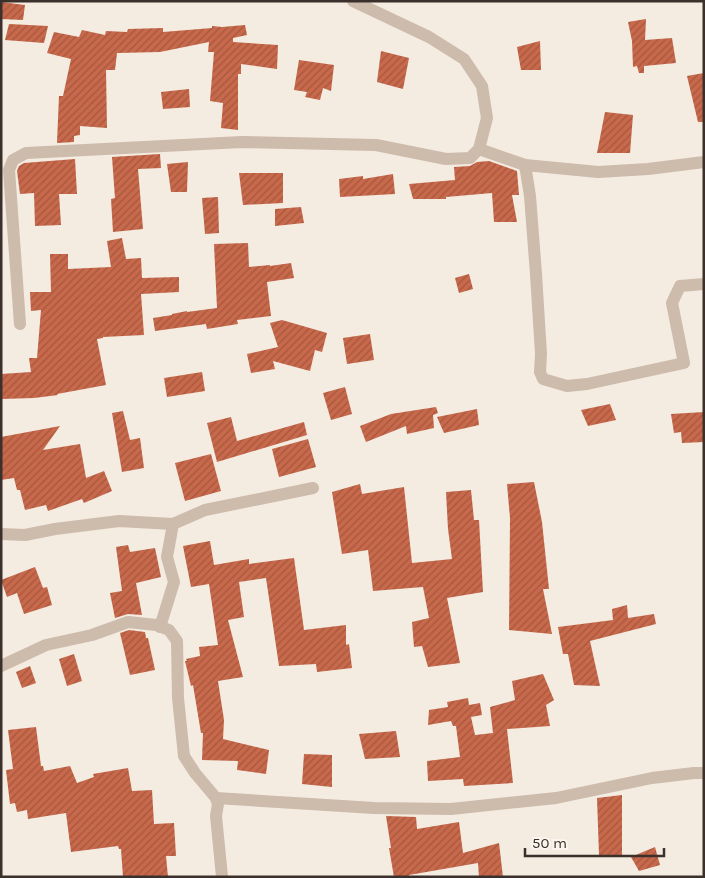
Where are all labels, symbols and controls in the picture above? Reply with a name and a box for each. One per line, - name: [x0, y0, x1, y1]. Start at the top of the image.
- scale bar: [525, 826, 664, 858]
- text: 50 m: [532, 834, 567, 852]

